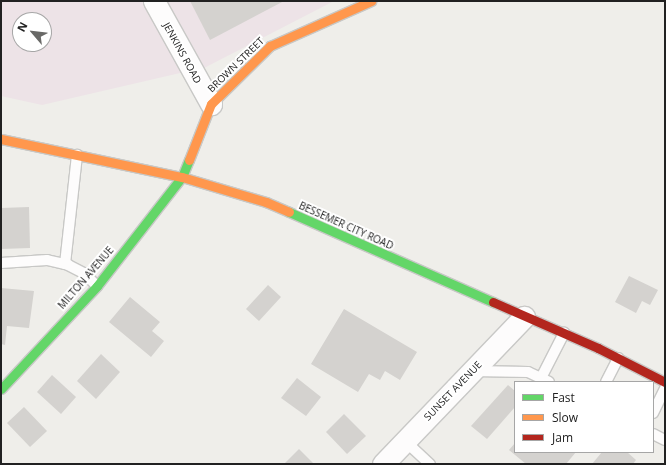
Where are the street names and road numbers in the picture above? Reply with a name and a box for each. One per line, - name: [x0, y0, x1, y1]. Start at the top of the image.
- street label: JENKINS ROAD: [160, 20, 204, 86]
- street label: BROWN STREET: [205, 35, 267, 95]
- street label: BESSEMER CITY ROAD: [297, 200, 395, 252]
- street label: MILTON AVENUE: [56, 244, 116, 312]
- street label: SUNSET AVENUE: [422, 359, 484, 423]

